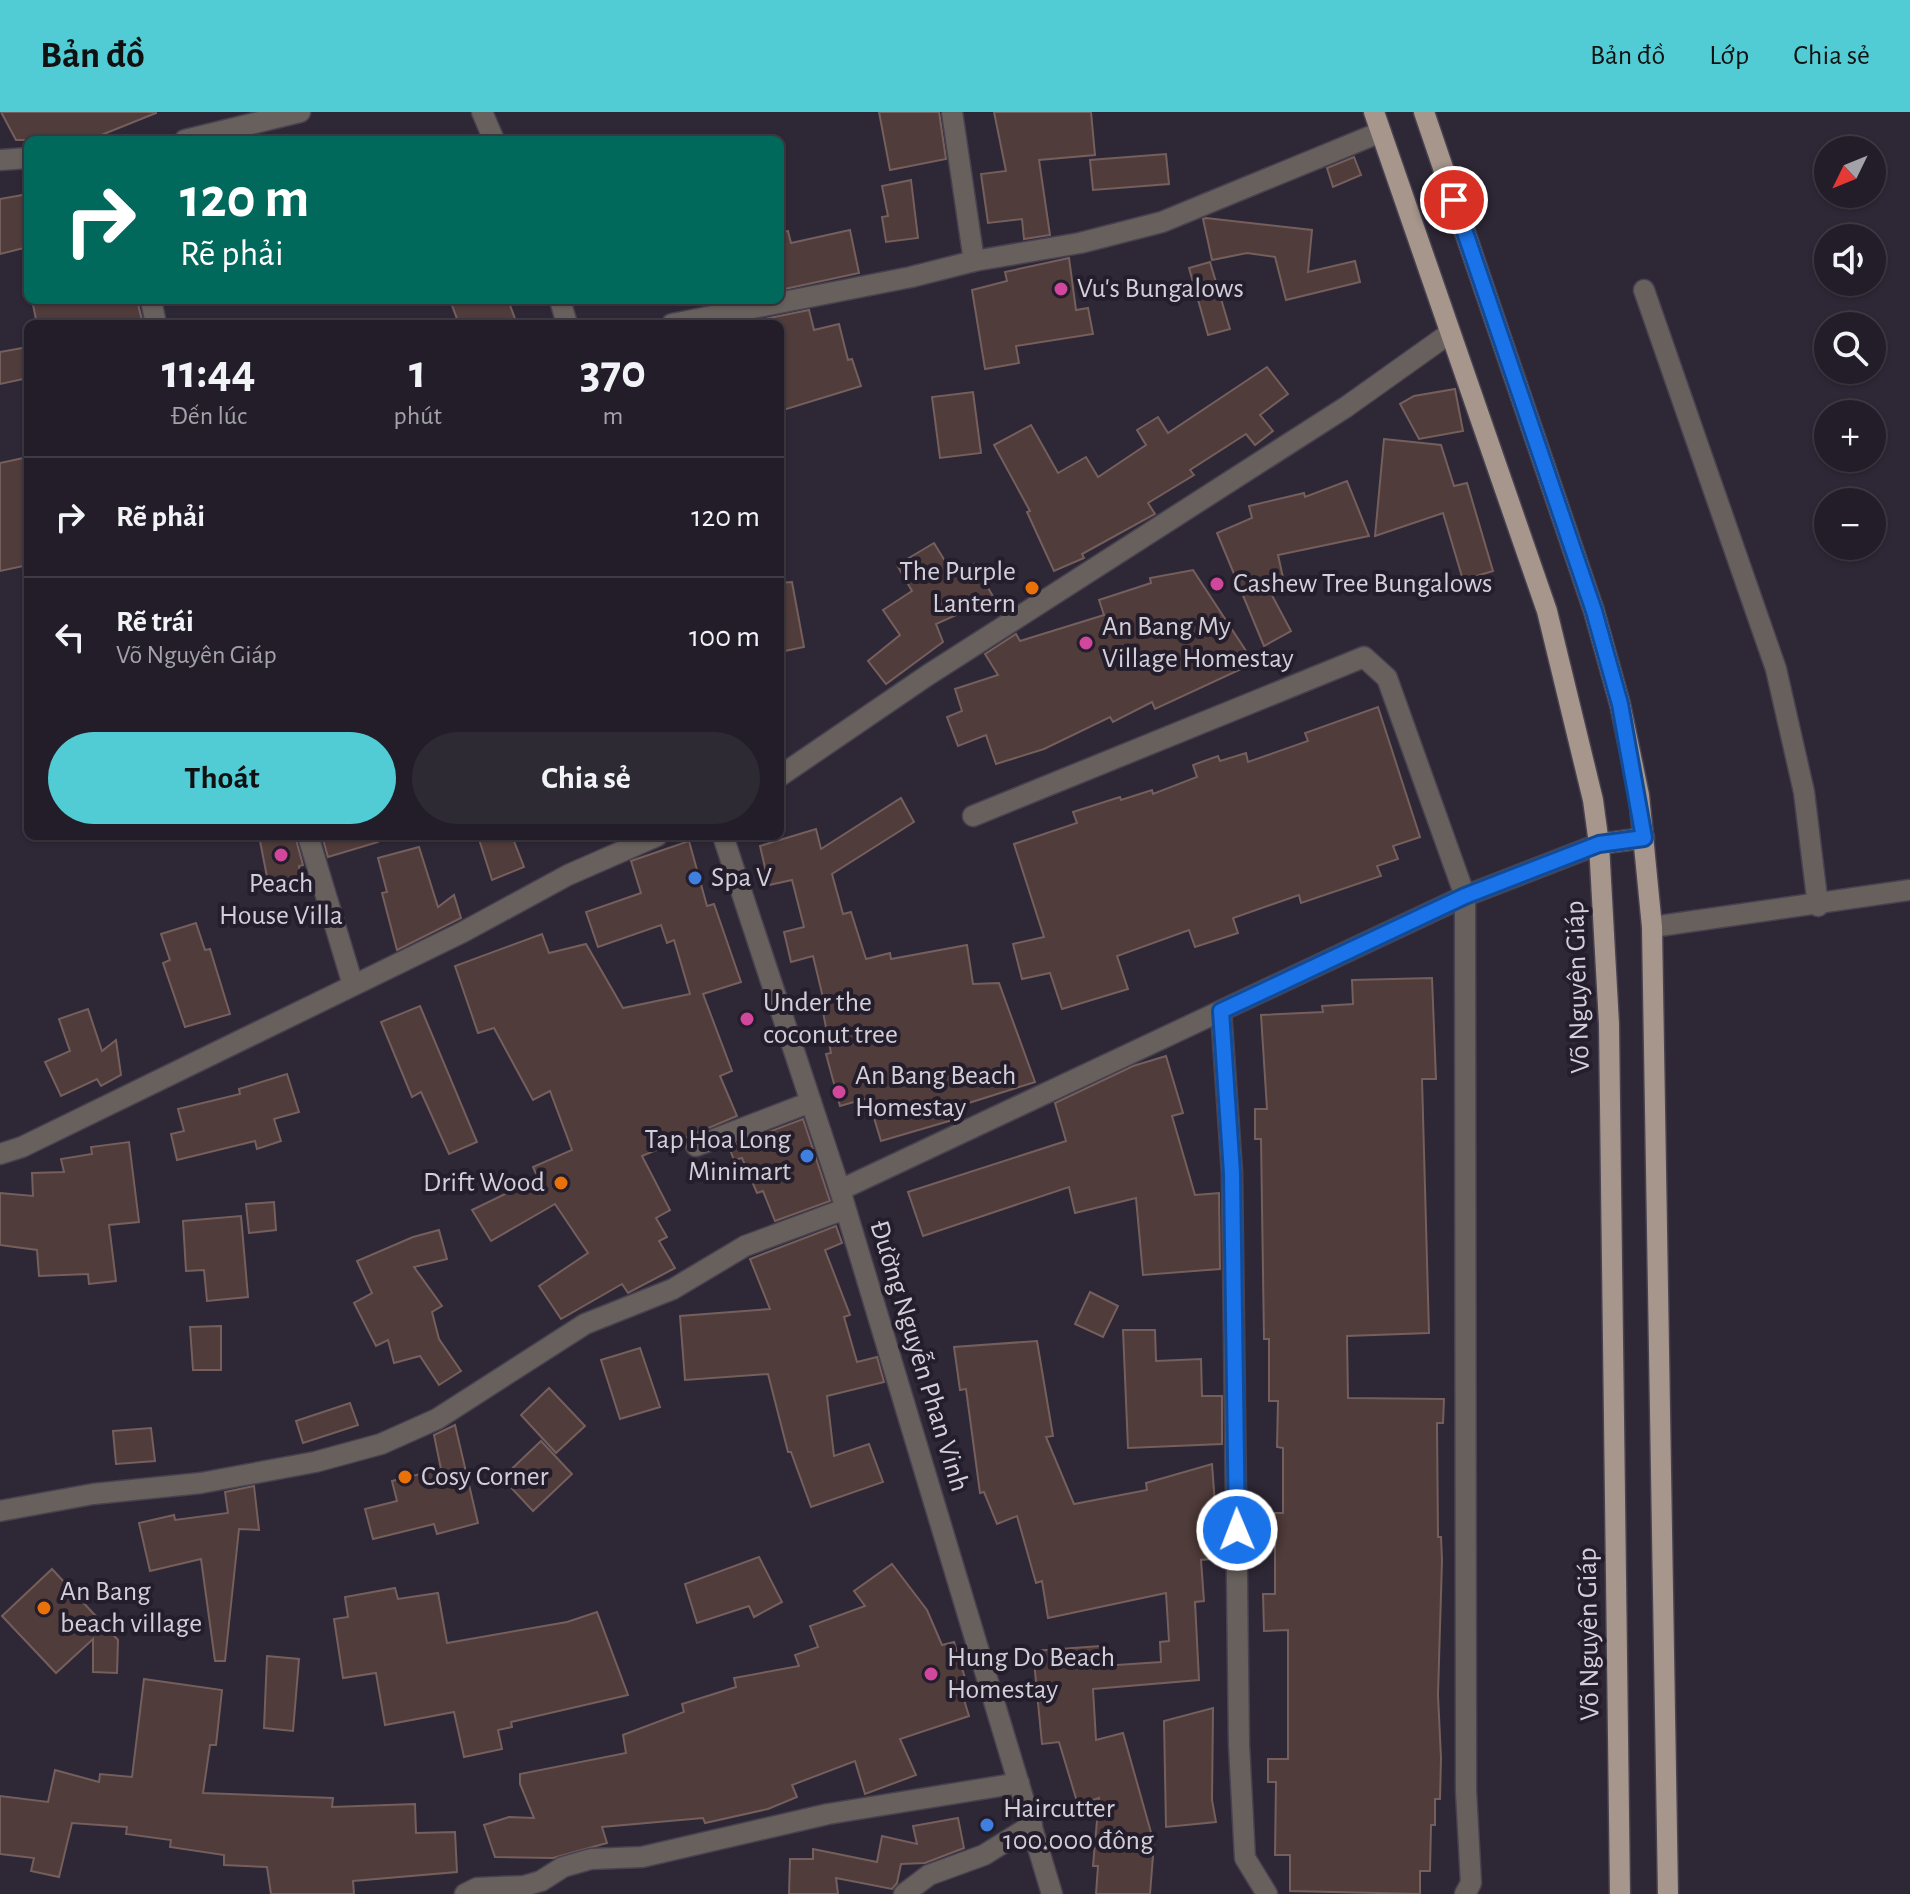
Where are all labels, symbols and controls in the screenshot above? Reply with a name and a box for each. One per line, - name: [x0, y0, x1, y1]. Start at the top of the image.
- text: Bản đồ: [40, 37, 145, 75]
- text: Bản đồ: [1590, 42, 1665, 70]
- text: Lớp: [1709, 42, 1749, 70]
- text: Chia sẻ: [1793, 42, 1870, 70]
- north arrow: [1814, 136, 1886, 208]
- map controls: [1814, 136, 1886, 560]
- pin: [1420, 166, 1488, 234]
- icon: right: [48, 168, 152, 272]
- text: 120 m: [180, 171, 309, 227]
- icon: arrive: [1432, 178, 1476, 222]
- button: sound: [1814, 224, 1886, 296]
- text: Rẽ phải: [180, 236, 284, 272]
- place label: Vu's Bungalows: [1077, 275, 1244, 303]
- marker: Vu's Bungalows: [1052, 280, 1070, 298]
- button: search: [1814, 312, 1886, 384]
- text: 11:44: [162, 349, 256, 397]
- text: 1: [409, 349, 426, 397]
- text: 370: [580, 349, 646, 397]
- button: +: [1814, 400, 1886, 472]
- text: Đến lúc: [170, 403, 247, 429]
- text: phút: [394, 403, 442, 429]
- text: m: [603, 403, 623, 429]
- button: −: [1814, 488, 1886, 560]
- icon: right: [48, 495, 92, 539]
- text: Rẽ phải: [116, 502, 205, 532]
- text: 120 m: [691, 502, 760, 532]
- place label: The Purple Lantern: [899, 558, 1016, 618]
- place label: Cashew Tree Bungalows: [1233, 570, 1492, 598]
- marker: Cashew Tree Bungalows: [1208, 575, 1226, 593]
- marker: The Purple Lantern: [1023, 579, 1041, 597]
- text: Rẽ trái: [116, 607, 194, 637]
- place label: An Bang My Village Homestay: [1102, 613, 1294, 673]
- icon: left: [48, 615, 92, 659]
- text: 100 m: [689, 622, 760, 652]
- marker: An Bang My Village Homestay: [1077, 634, 1095, 652]
- text: Võ Nguyên Giáp: [116, 642, 277, 668]
- button: Thoát: [48, 732, 396, 824]
- button: Chia sẻ: [412, 732, 760, 824]
- marker: Peach House Villa: [272, 846, 290, 864]
- place label: Spa V: [711, 864, 772, 892]
- marker: Spa V: [686, 869, 704, 887]
- place label: Peach House Villa: [219, 870, 343, 930]
- street label: Võ Nguyên Giáp: [1561, 900, 1595, 1074]
- place label: Under the coconut tree: [763, 989, 898, 1049]
- marker: Under the coconut tree: [738, 1010, 756, 1028]
- place label: An Bang Beach Homestay: [855, 1062, 1016, 1122]
- marker: An Bang Beach Homestay: [830, 1083, 848, 1101]
- place label: Tap Hoa Long Minimart: [645, 1126, 791, 1186]
- marker: Tap Hoa Long Minimart: [798, 1147, 816, 1165]
- place label: Drift Wood: [423, 1169, 545, 1197]
- marker: Drift Wood: [552, 1174, 570, 1192]
- street label: Đường Nguyễn Phan Vinh: [864, 1217, 975, 1495]
- place label: Cosy Corner: [421, 1463, 549, 1491]
- marker: Cosy Corner: [396, 1468, 414, 1486]
- position arrow: [1195, 1488, 1279, 1572]
- street label: Võ Nguyên Giáp: [1573, 1547, 1605, 1721]
- place label: An Bang beach village: [60, 1578, 202, 1638]
- marker: An Bang beach village: [35, 1599, 53, 1617]
- place label: Hung Do Beach Homestay: [947, 1644, 1115, 1704]
- marker: Hung Do Beach Homestay: [922, 1665, 940, 1683]
- place label: Haircutter 100.000 đông: [1003, 1795, 1154, 1855]
- marker: Haircutter 100.000 đông: [978, 1816, 996, 1834]

